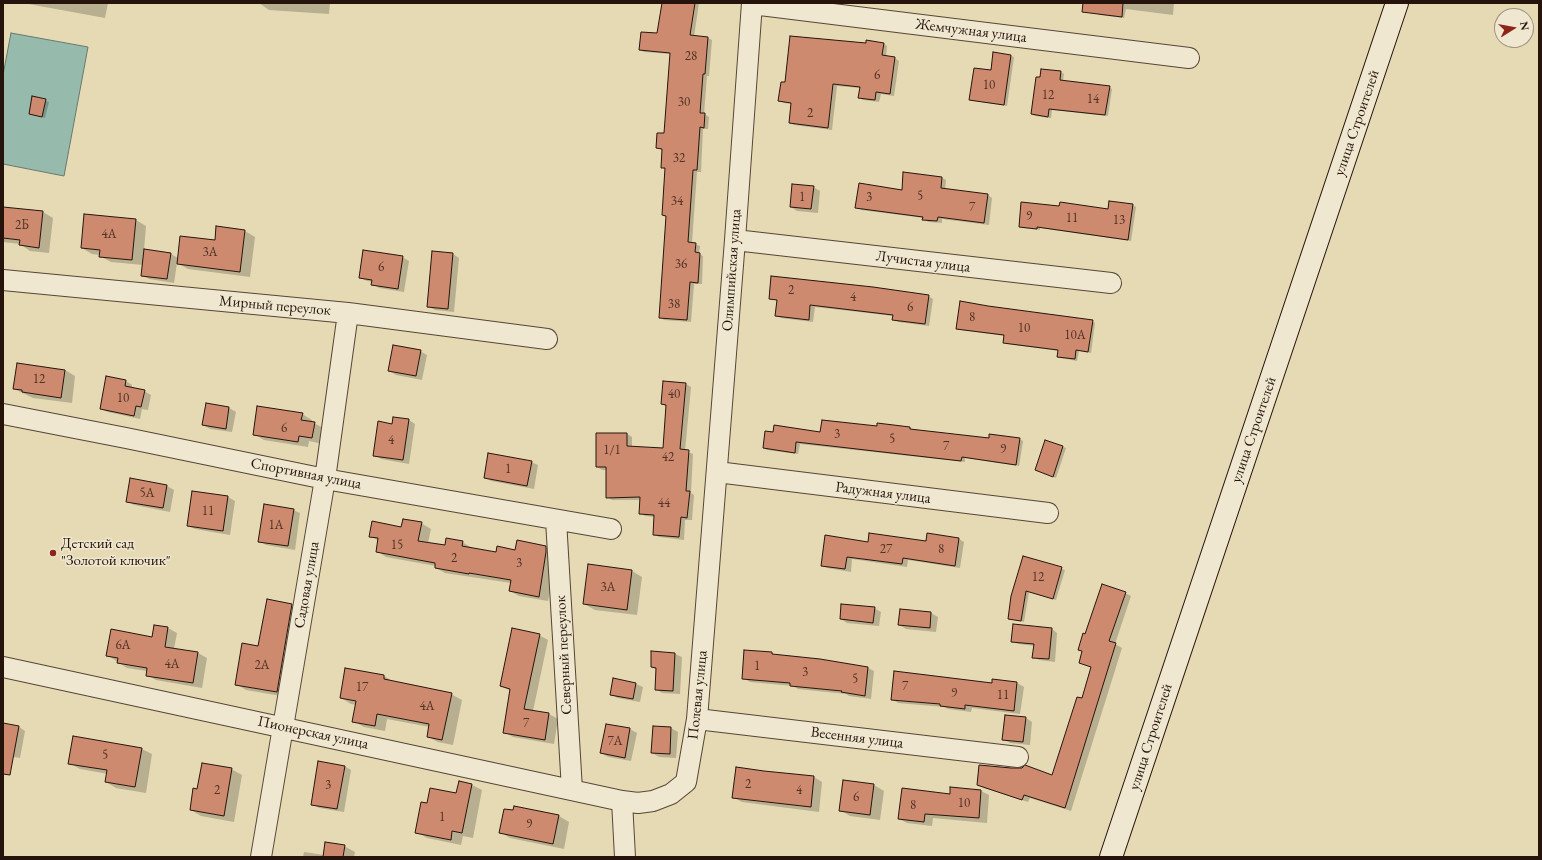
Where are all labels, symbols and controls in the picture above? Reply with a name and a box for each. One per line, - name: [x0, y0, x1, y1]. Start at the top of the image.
- north arrow: [1494, 8, 1534, 48]
- street label: Жемчужная улица: [914, 15, 1028, 47]
- text: N: [1517, 20, 1533, 32]
- house number: 28: [685, 48, 697, 64]
- house number: 6: [874, 67, 880, 83]
- street label: улица Строителей: [1330, 68, 1384, 178]
- house number: 10: [983, 77, 995, 93]
- house number: 12: [1042, 87, 1054, 103]
- house number: 14: [1087, 91, 1099, 107]
- house number: 30: [678, 94, 690, 110]
- house number: 2: [807, 105, 813, 121]
- house number: 32: [673, 150, 685, 166]
- house number: 5: [917, 188, 923, 204]
- house number: 1: [799, 189, 805, 205]
- house number: 3: [866, 189, 872, 205]
- house number: 34: [671, 193, 683, 209]
- house number: 7: [969, 199, 975, 215]
- street label: Олимпийская улица: [719, 208, 745, 332]
- house number: 9: [1026, 208, 1032, 224]
- house number: 11: [1066, 210, 1078, 226]
- house number: 13: [1113, 212, 1125, 228]
- house number: 2Б: [15, 217, 29, 233]
- house number: 4А: [101, 226, 117, 242]
- house number: 3А: [202, 244, 218, 260]
- street label: Лучистая улица: [875, 247, 971, 277]
- house number: 36: [675, 256, 687, 272]
- house number: 6: [378, 259, 384, 275]
- house number: 2: [788, 282, 794, 298]
- house number: 4: [850, 289, 856, 305]
- street label: Мирный переулок: [218, 292, 332, 320]
- house number: 38: [668, 296, 680, 312]
- house number: 6: [907, 299, 913, 315]
- house number: 8: [969, 309, 975, 325]
- house number: 10: [1018, 320, 1030, 336]
- house number: 10А: [1064, 327, 1086, 343]
- house number: 12: [33, 371, 45, 387]
- street label: улица Строителей: [1227, 375, 1281, 485]
- house number: 40: [668, 386, 680, 402]
- house number: 10: [117, 390, 129, 406]
- house number: 6: [281, 420, 287, 436]
- house number: 3: [834, 426, 840, 442]
- house number: 5: [889, 431, 895, 447]
- house number: 4: [388, 432, 394, 448]
- house number: 7: [943, 438, 949, 454]
- house number: 9: [1000, 441, 1006, 457]
- house number: 1/1: [603, 442, 621, 458]
- house number: 42: [662, 449, 674, 465]
- street label: Спортивная улица: [249, 454, 363, 494]
- house number: 1: [505, 461, 511, 477]
- street label: Радужная улица: [834, 478, 932, 508]
- house number: 5А: [139, 485, 155, 501]
- house number: 44: [658, 495, 670, 511]
- house number: 11: [202, 503, 214, 519]
- house number: 1А: [268, 517, 284, 533]
- place label: Детский сад "Золотой ключик": [61, 535, 171, 570]
- house number: 15: [391, 537, 403, 553]
- street label: Садовая улица: [290, 540, 324, 630]
- house number: 27: [880, 541, 892, 557]
- house number: 8: [938, 541, 944, 557]
- marker: Детский сад "Золотой ключик": [48, 548, 58, 558]
- house number: 2: [451, 550, 457, 566]
- house number: 3: [516, 555, 522, 571]
- house number: 12: [1032, 569, 1044, 585]
- house number: 3А: [600, 579, 616, 595]
- street label: Северный переулок: [552, 595, 576, 715]
- house number: 6А: [115, 637, 131, 653]
- street label: Полевая улица: [684, 649, 712, 741]
- house number: 4А: [164, 656, 180, 672]
- house number: 2А: [254, 657, 270, 673]
- house number: 1: [754, 658, 760, 674]
- house number: 3: [802, 664, 808, 680]
- house number: 5: [852, 671, 858, 687]
- house number: 7: [902, 678, 908, 694]
- house number: 17: [356, 679, 368, 695]
- street label: улица Строителей: [1125, 681, 1177, 793]
- house number: 9: [951, 685, 957, 701]
- house number: 11: [997, 687, 1009, 703]
- house number: 4А: [419, 698, 435, 714]
- street label: Пионерская улица: [256, 712, 370, 754]
- house number: 7: [523, 715, 529, 731]
- street label: Весенняя улица: [810, 723, 904, 753]
- house number: 7А: [607, 733, 623, 749]
- house number: 5: [102, 747, 108, 763]
- house number: 2: [745, 776, 751, 792]
- house number: 3: [325, 777, 331, 793]
- house number: 2: [214, 782, 220, 798]
- house number: 4: [796, 782, 802, 798]
- house number: 6: [853, 789, 859, 805]
- house number: 10: [958, 795, 970, 811]
- house number: 8: [910, 797, 916, 813]
- house number: 1: [439, 809, 445, 825]
- house number: 9: [526, 816, 532, 832]

